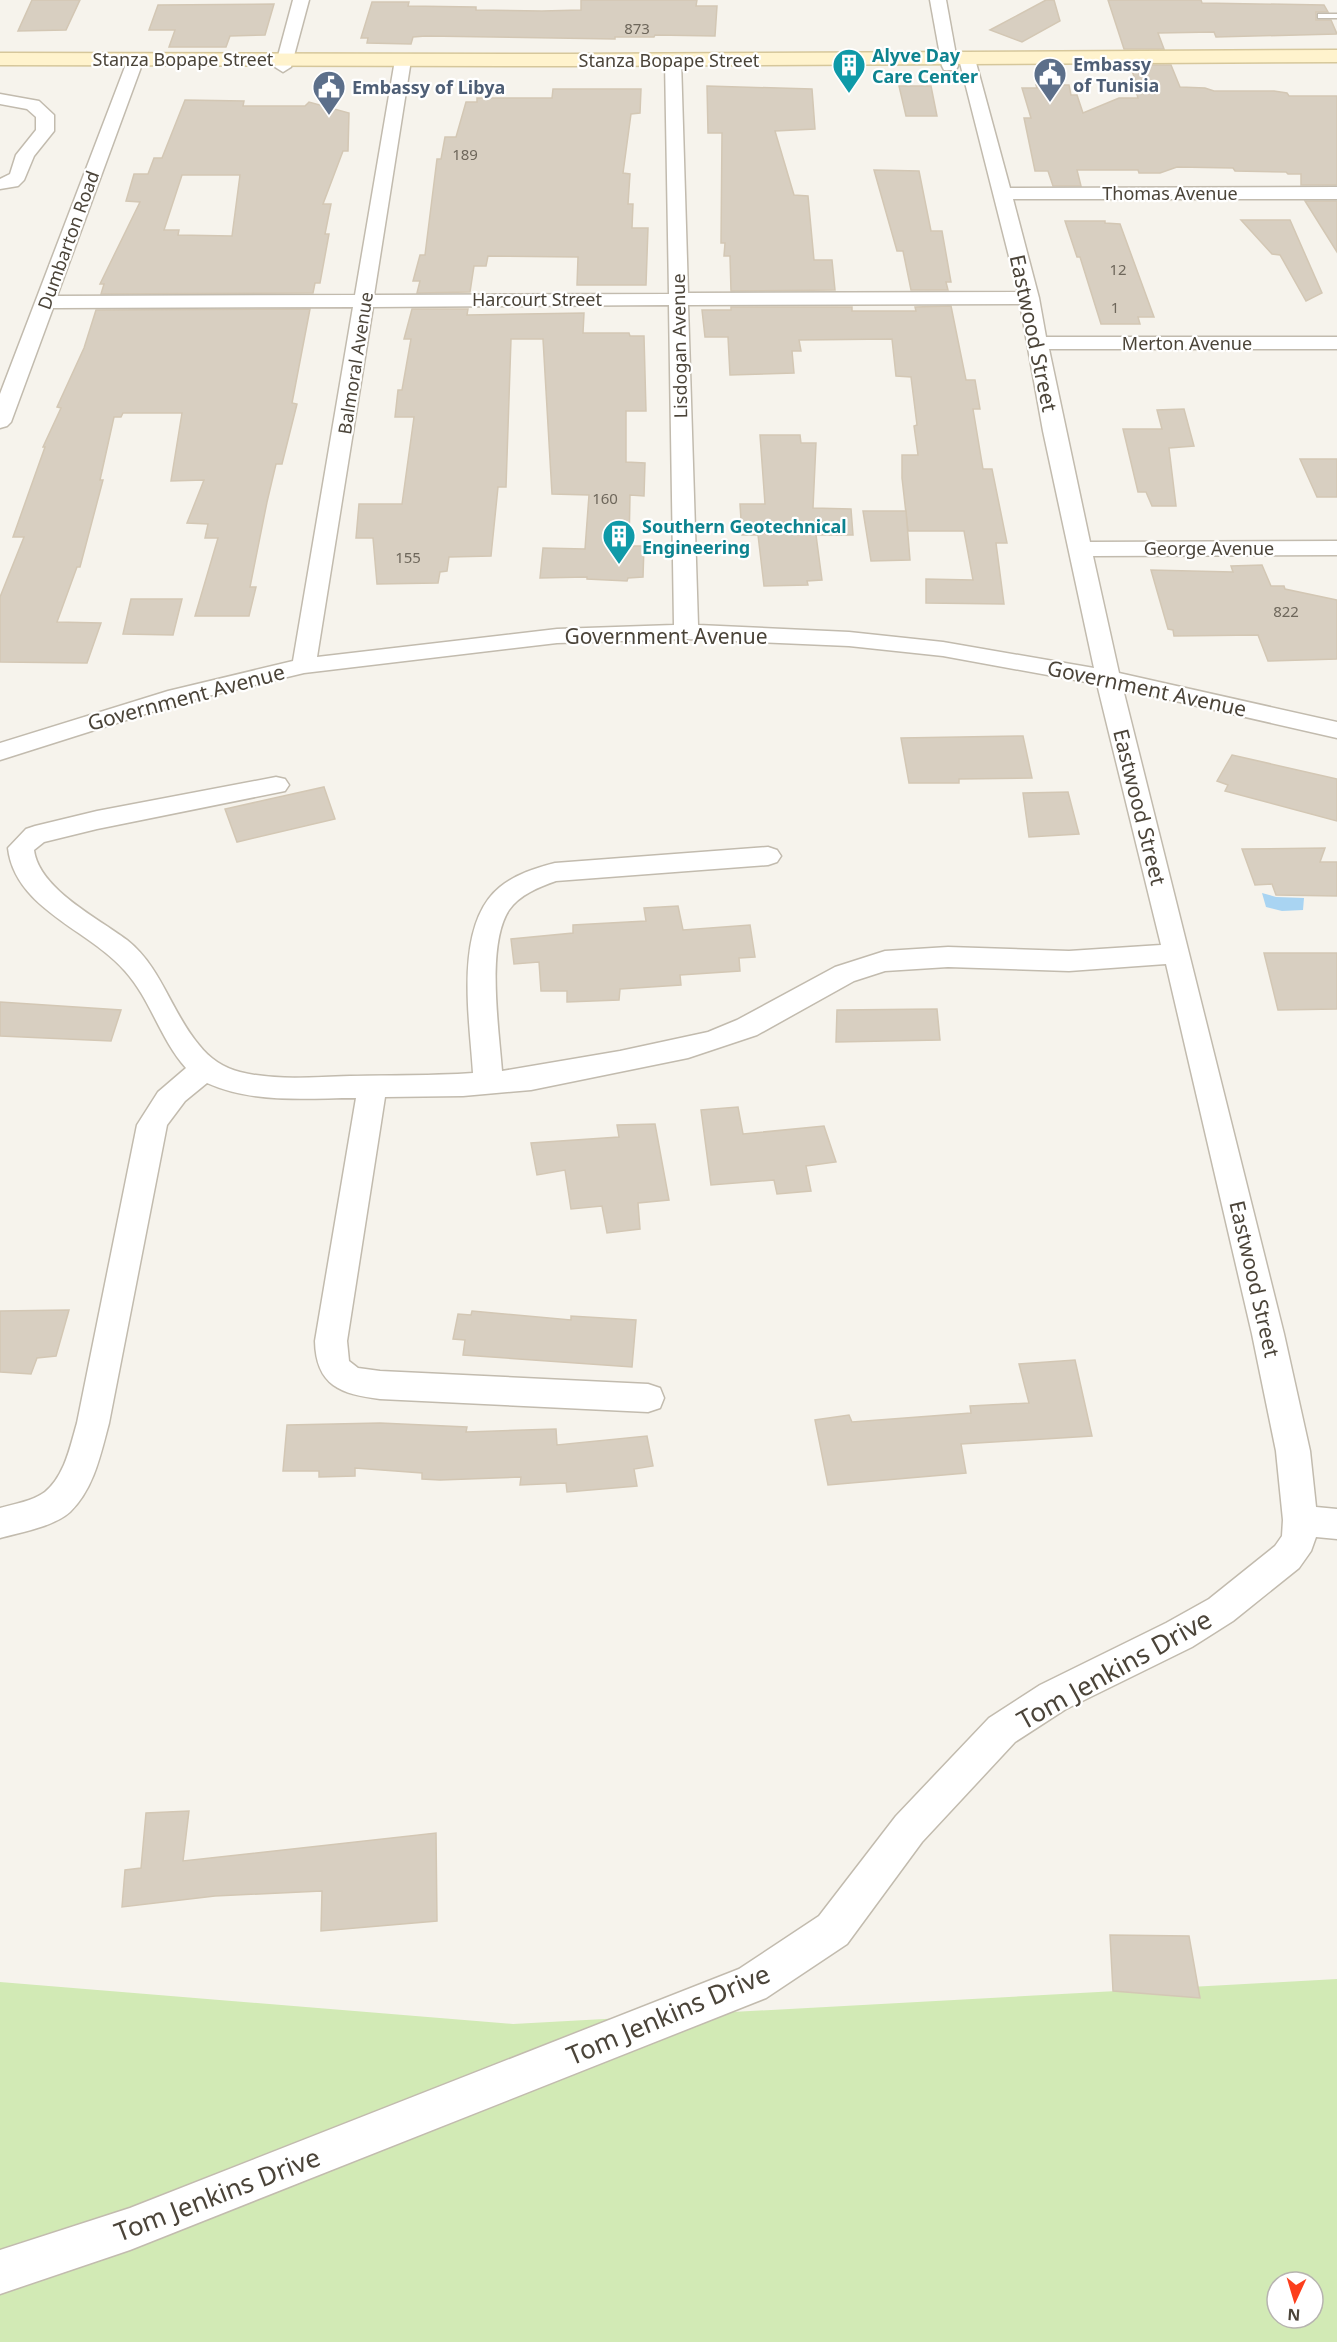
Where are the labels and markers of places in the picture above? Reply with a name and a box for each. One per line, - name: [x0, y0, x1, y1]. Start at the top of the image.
- place label: Alyve Day Care Center: [872, 43, 978, 88]
- building icon: Alyve Day Care Center: [831, 47, 867, 94]
- place label: Embassy of Tunisia: [1073, 52, 1159, 97]
- public building icon: Embassy of Tunisia: [1032, 56, 1068, 103]
- public building icon: Embassy of Libya: [311, 69, 347, 116]
- place label: Embassy of Libya: [352, 75, 505, 99]
- place label: Southern Geotechnical Engineering: [642, 514, 847, 559]
- building icon: Southern Geotechnical Engineering: [601, 518, 637, 565]

